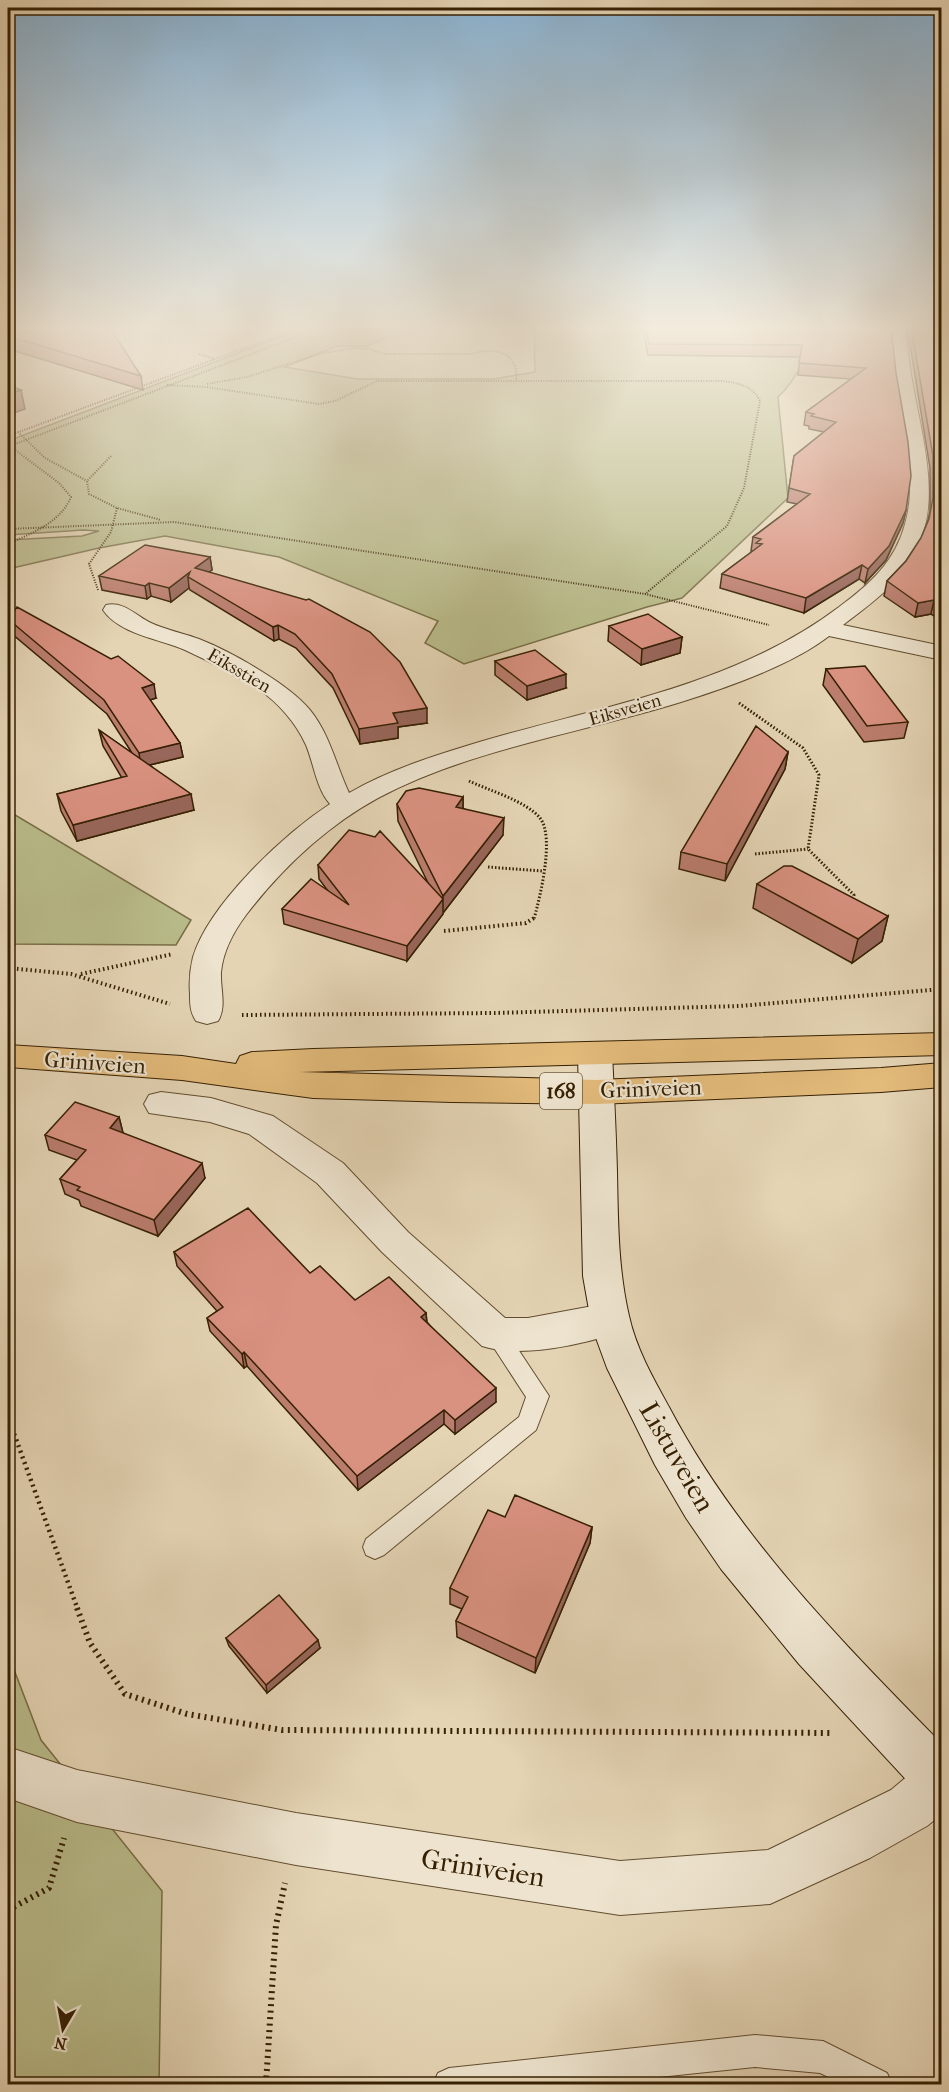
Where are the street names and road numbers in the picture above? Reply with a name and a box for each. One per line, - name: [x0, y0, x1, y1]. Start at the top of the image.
- street label: Eiksstien: [204, 644, 275, 698]
- street label: Eiksveien: [586, 690, 664, 730]
- street label: Griniveien: [43, 1046, 147, 1080]
- road number: 168: [540, 1073, 582, 1109]
- street label: Griniveien: [600, 1074, 703, 1104]
- street label: Listuveien: [633, 1396, 722, 1518]
- street label: Griniveien: [419, 1842, 548, 1894]

